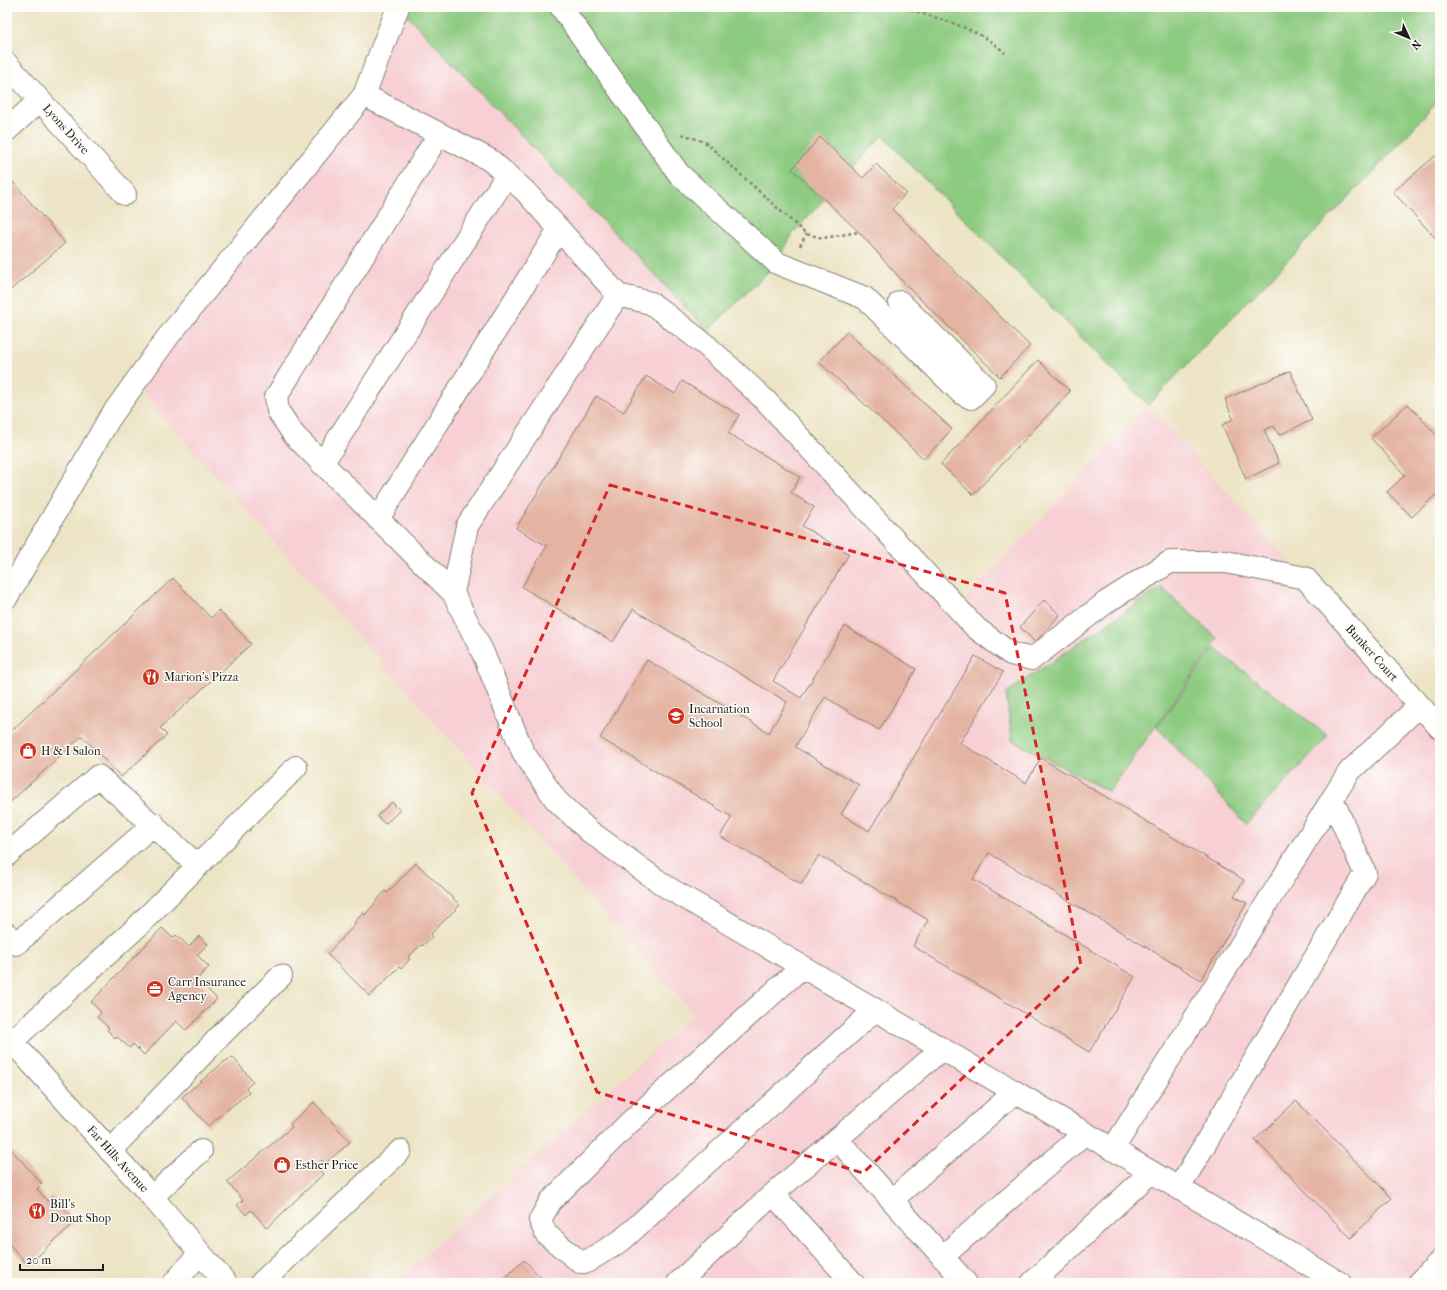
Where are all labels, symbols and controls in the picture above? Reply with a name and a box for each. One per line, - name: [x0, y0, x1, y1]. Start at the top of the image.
- north arrow: [1389, 18, 1429, 58]
- text: N: [1408, 37, 1423, 53]
- street label: Lyons Drive: [40, 101, 92, 157]
- street label: Bunker Court: [1343, 622, 1402, 685]
- restaurant icon: Marion's Pizza: [141, 667, 161, 687]
- place label: Marion's Pizza: [164, 670, 239, 684]
- place label: Incarnation School: [689, 702, 750, 730]
- school or university icon: Incarnation School: [666, 706, 686, 726]
- shop icon: H & I Salon: [18, 741, 38, 761]
- place label: H & I Salon: [41, 744, 101, 758]
- place label: Carr Insurance Agency: [167, 975, 246, 1003]
- office icon: Carr Insurance Agency: [145, 979, 165, 999]
- street label: Far Hills Avenue: [84, 1123, 152, 1195]
- shop icon: Esther Price: [272, 1155, 292, 1175]
- place label: Esther Price: [295, 1158, 358, 1172]
- place label: Bill's Donut Shop: [50, 1197, 112, 1225]
- restaurant icon: Bill's Donut Shop: [27, 1201, 47, 1221]
- scale bar: [20, 1246, 103, 1272]
- text: 20 m: [26, 1253, 51, 1267]

